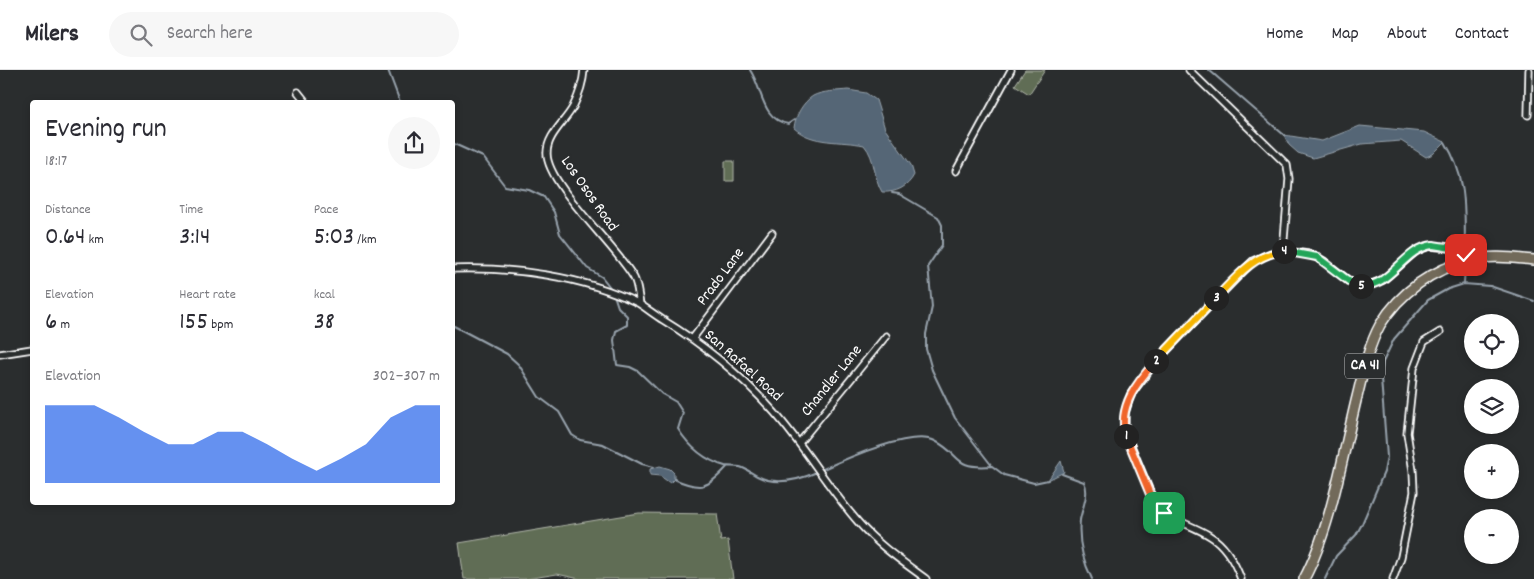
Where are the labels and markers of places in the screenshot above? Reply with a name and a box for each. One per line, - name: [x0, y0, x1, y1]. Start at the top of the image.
- pin: [1445, 234, 1487, 276]
- pin: 4: [1272, 238, 1296, 264]
- pin: 5: [1348, 274, 1374, 298]
- pin: 3: [1204, 286, 1228, 310]
- pin: 2: [1144, 348, 1168, 374]
- pin: 1: [1114, 424, 1138, 448]
- pin: [1143, 492, 1185, 534]

